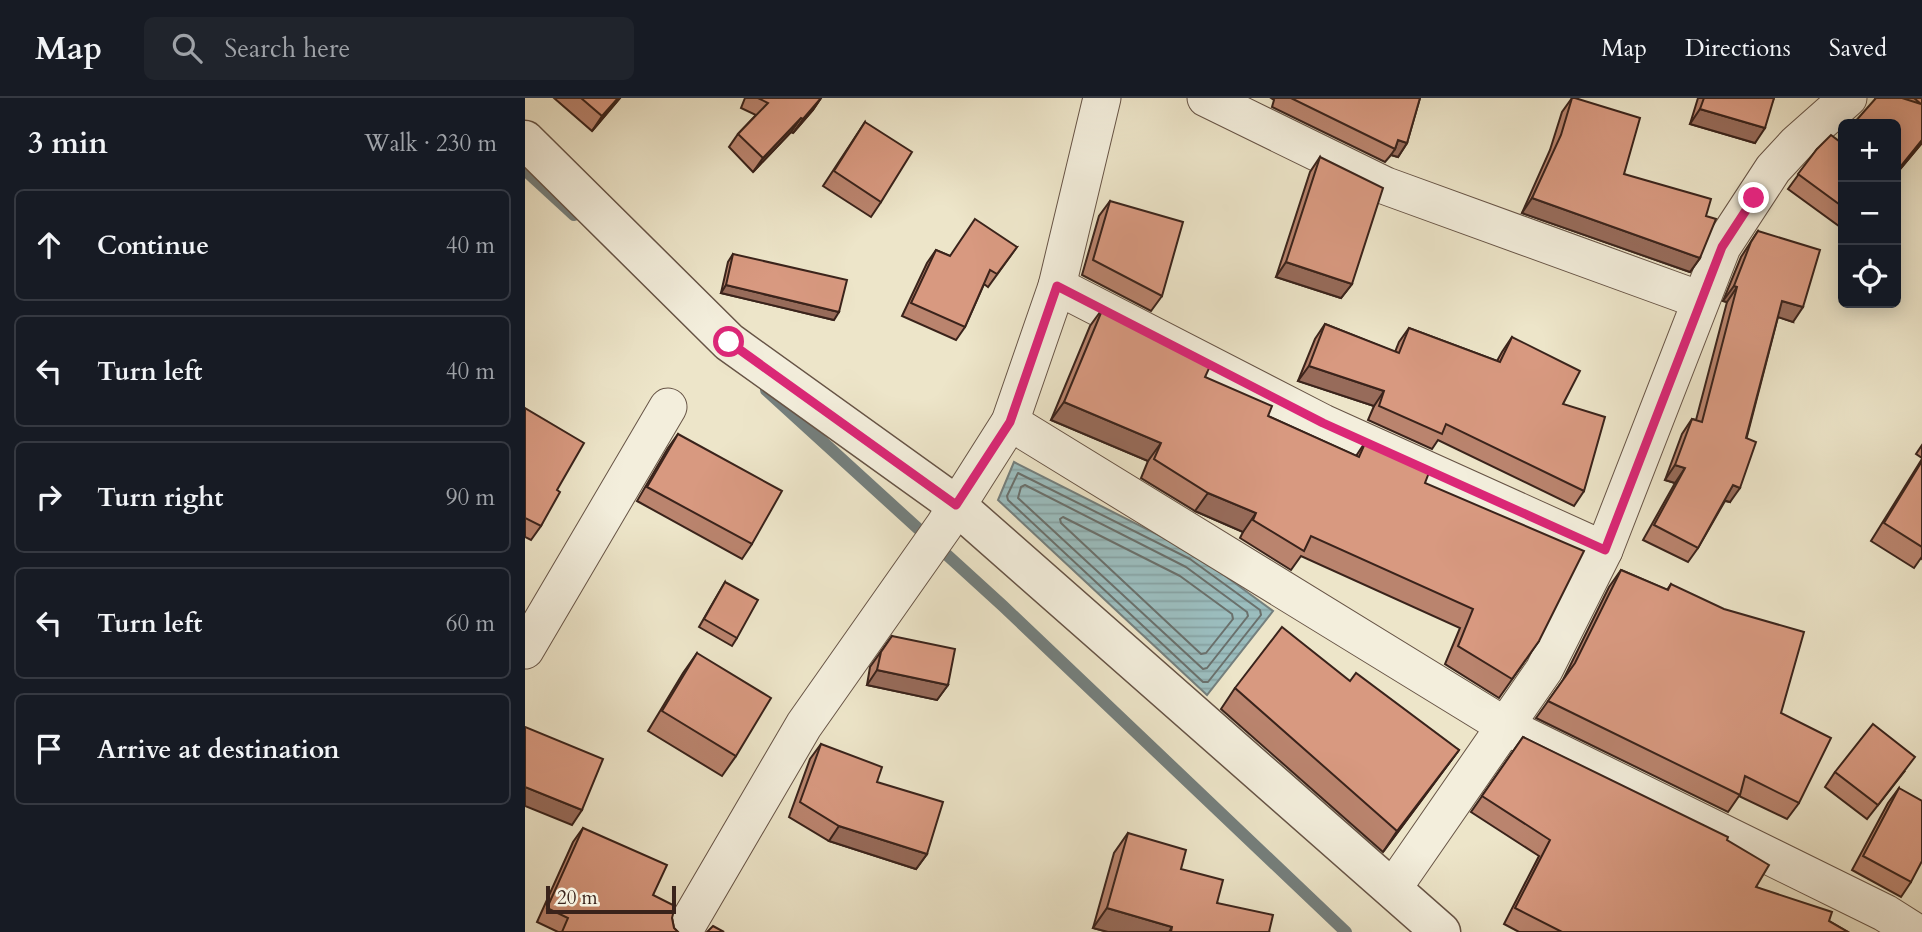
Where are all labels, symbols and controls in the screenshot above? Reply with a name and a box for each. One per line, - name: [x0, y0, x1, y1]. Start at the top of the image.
- search box: [144, 17, 634, 80]
- text: Map: [35, 26, 102, 71]
- icon: search: [168, 29, 206, 67]
- text: Search here: [224, 31, 350, 66]
- text: Map: [1601, 32, 1647, 65]
- text: Directions: [1685, 32, 1791, 65]
- text: Saved: [1829, 32, 1887, 65]
- map controls: [1838, 119, 1901, 308]
- button: +: [1838, 119, 1901, 182]
- text: 3 min: [28, 123, 108, 164]
- text: Walk · 230 m: [364, 128, 497, 159]
- route end: [1738, 182, 1769, 213]
- button: −: [1838, 182, 1901, 245]
- icon: ahead: [30, 226, 68, 264]
- text: Continue: [97, 228, 209, 263]
- text: 40 m: [446, 230, 495, 261]
- button: locate: [1838, 245, 1901, 308]
- route start: [713, 326, 744, 357]
- icon: left: [30, 352, 68, 390]
- text: Turn left: [97, 354, 202, 389]
- text: 40 m: [446, 356, 495, 387]
- icon: right: [30, 478, 68, 516]
- text: Turn right: [97, 480, 224, 515]
- text: 90 m: [446, 482, 495, 513]
- icon: left: [30, 604, 68, 642]
- text: Turn left: [97, 606, 202, 641]
- text: 60 m: [446, 608, 495, 639]
- icon: arrive: [30, 730, 68, 768]
- text: Arrive at destination: [97, 732, 340, 767]
- scale bar: [546, 883, 675, 915]
- text: 20 m: [557, 885, 598, 911]

